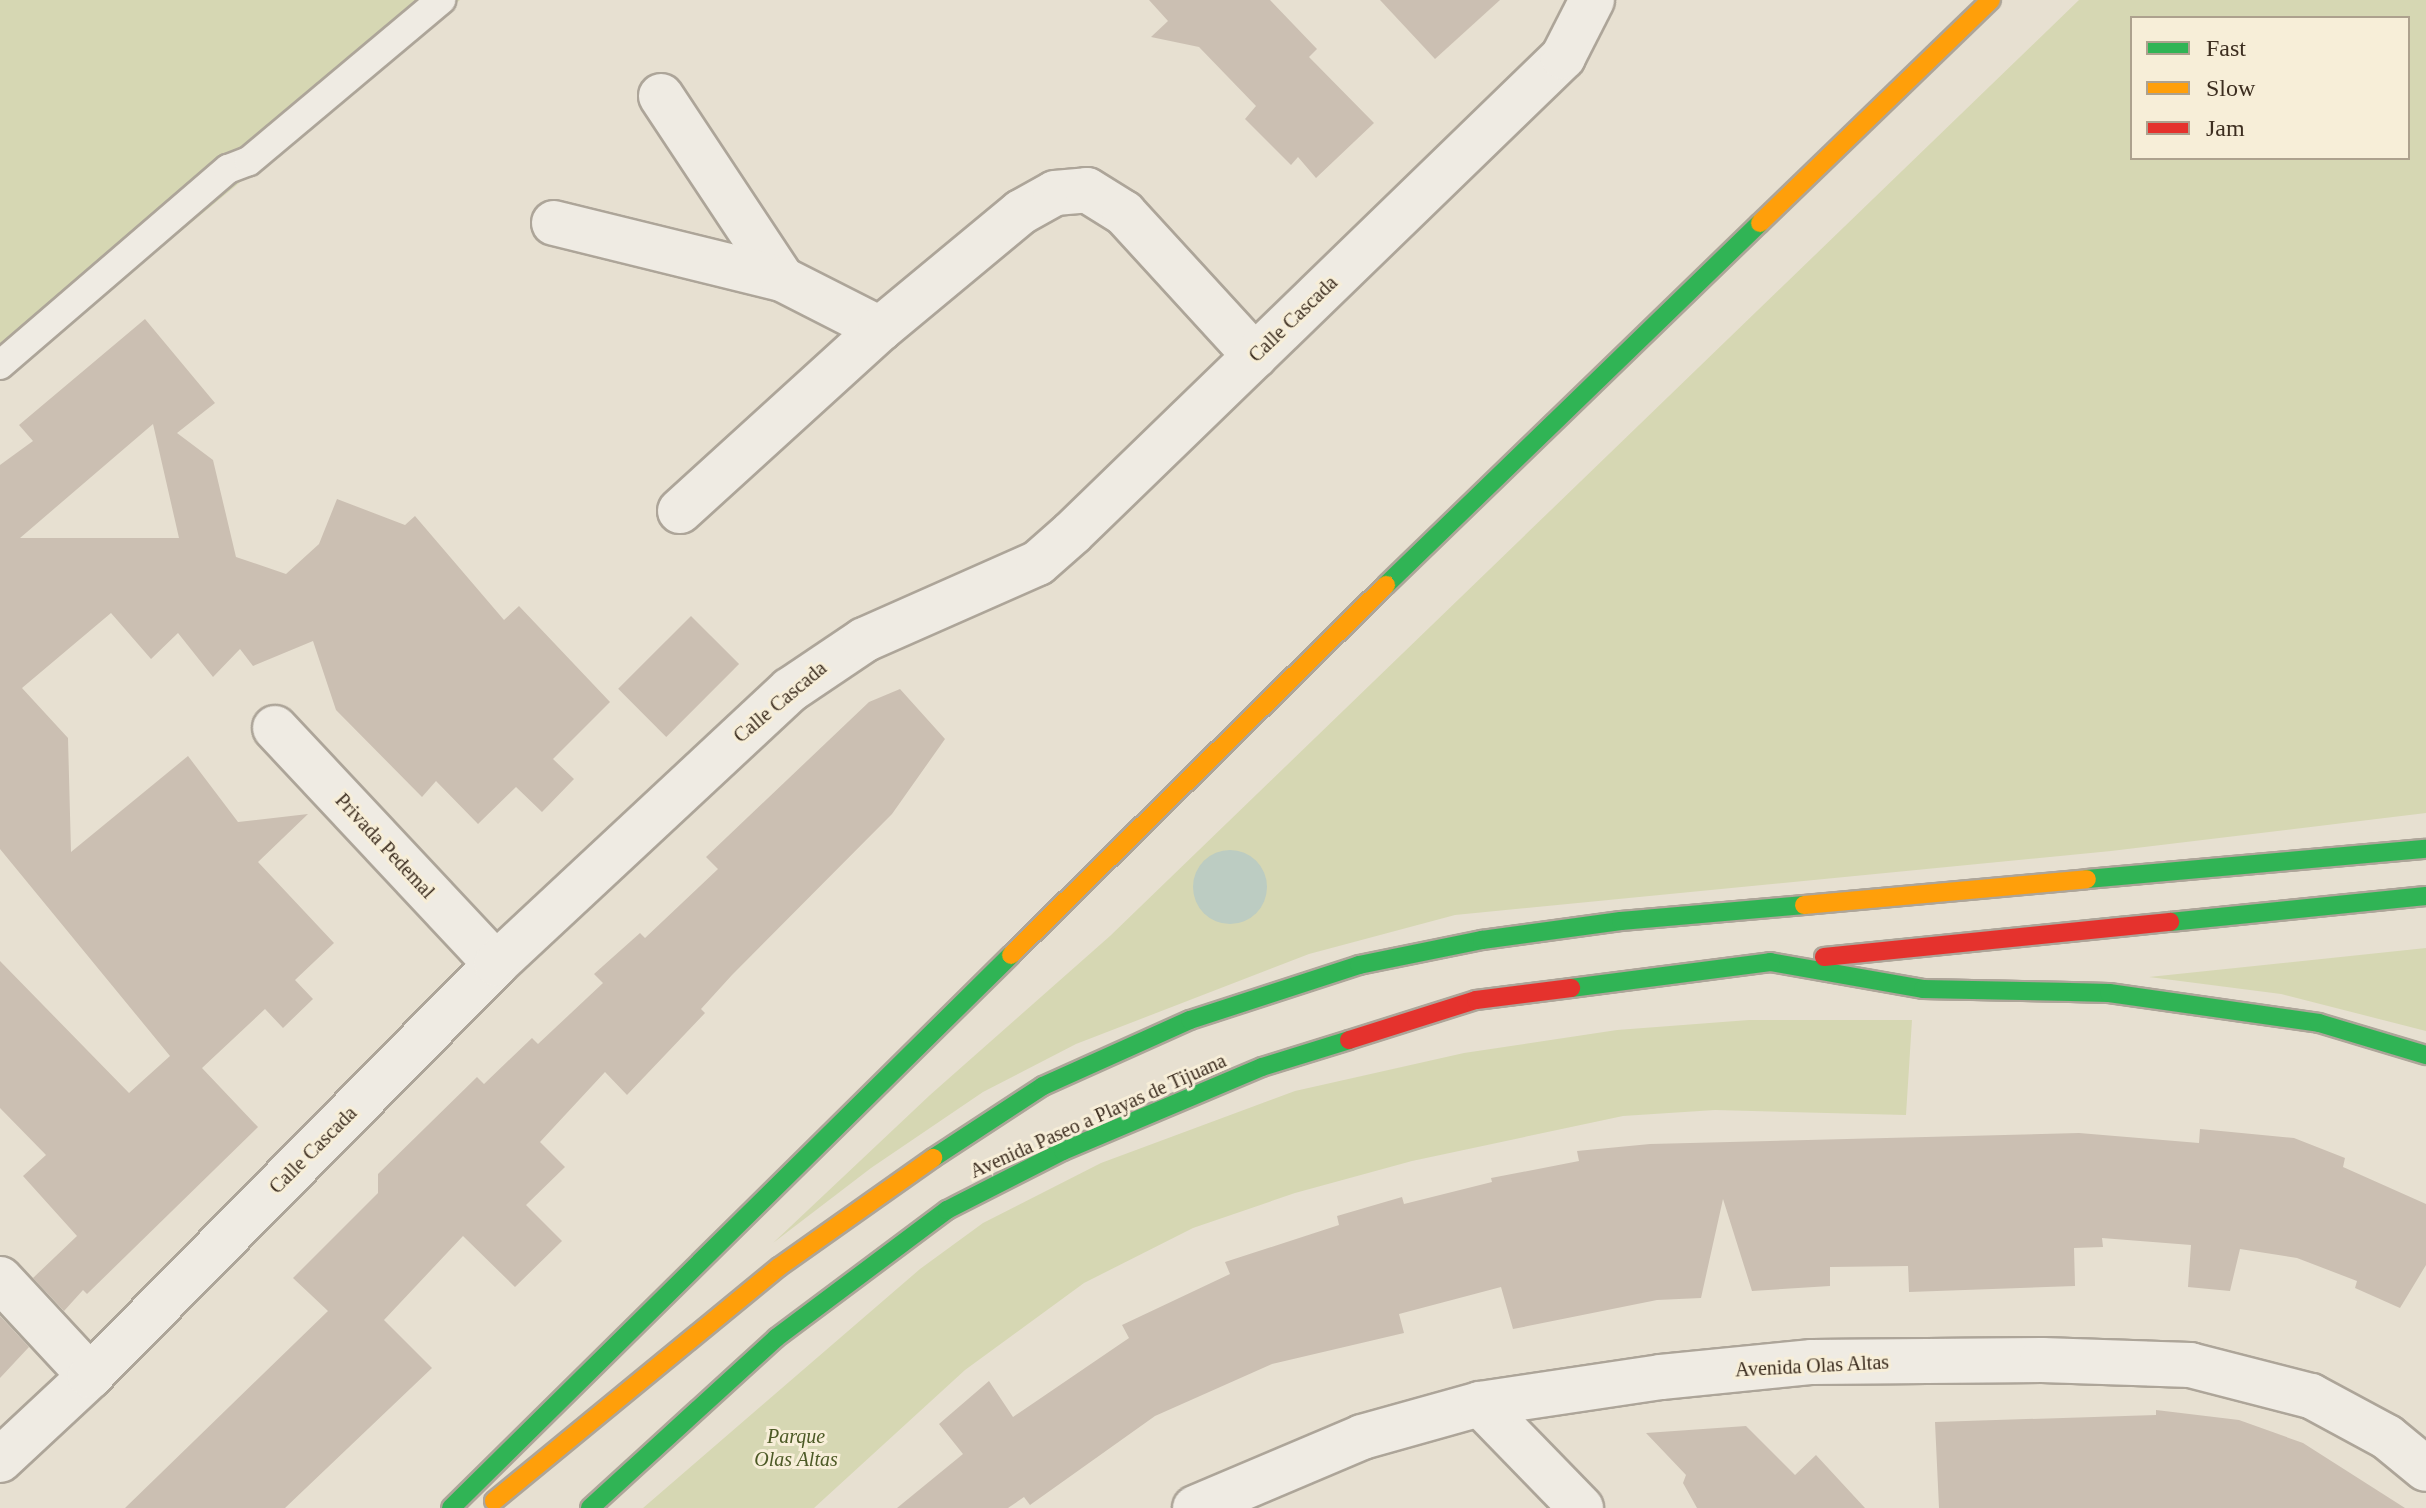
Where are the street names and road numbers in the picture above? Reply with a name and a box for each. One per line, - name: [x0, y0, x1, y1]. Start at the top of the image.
- street label: Calle Cascada: [1244, 271, 1342, 367]
- street label: Calle Cascada: [729, 656, 831, 748]
- street label: Privada Pedemal: [330, 788, 440, 904]
- street label: Avenida Paseo a Playas de Tijuana: [966, 1048, 1230, 1184]
- street label: Calle Cascada: [264, 1101, 362, 1199]
- street label: Avenida Olas Altas: [1734, 1350, 1890, 1382]

